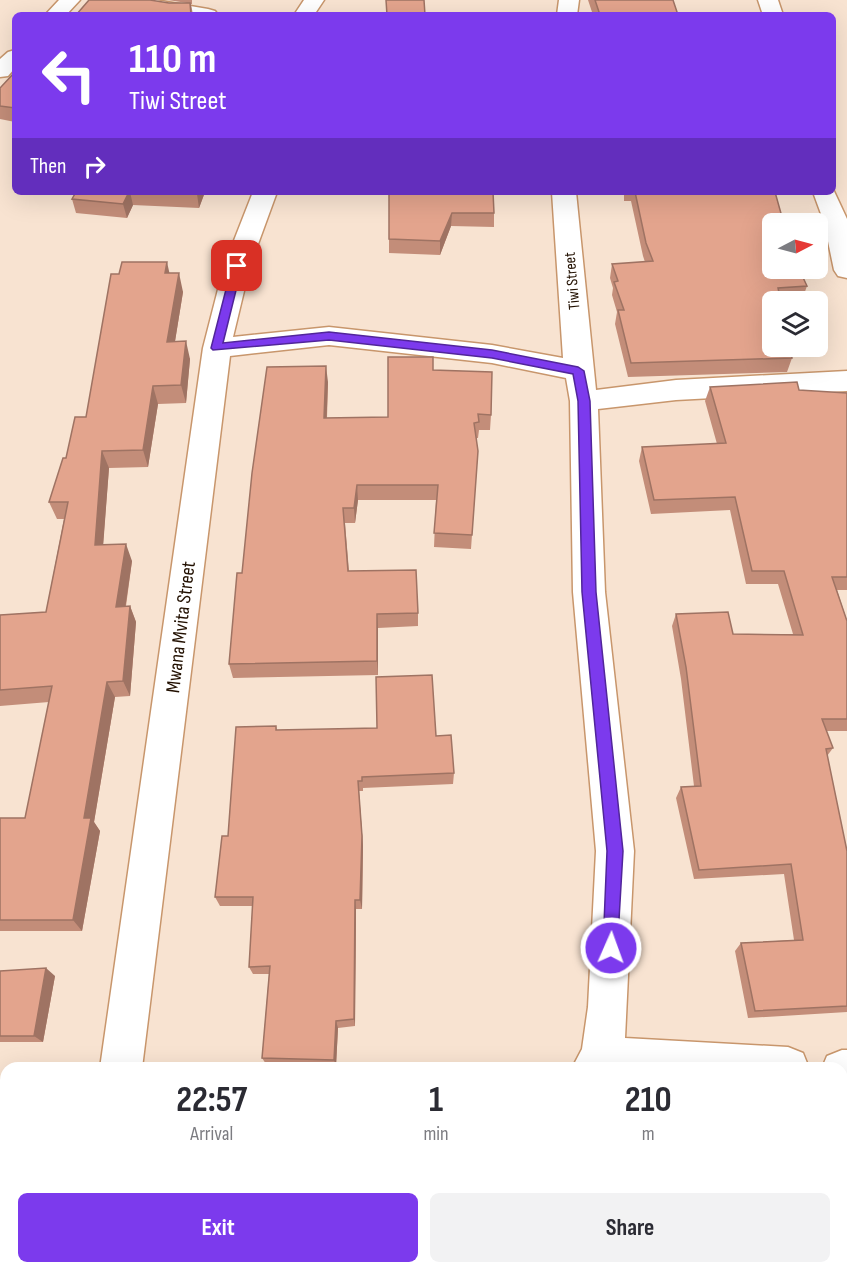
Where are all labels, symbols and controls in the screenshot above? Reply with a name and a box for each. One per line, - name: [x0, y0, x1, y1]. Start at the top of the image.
- text: 110 m: [129, 34, 216, 85]
- icon: left: [30, 36, 108, 114]
- text: Tiwi Street: [129, 85, 226, 117]
- icon: right: [78, 150, 111, 183]
- text: Then: [30, 153, 66, 180]
- north arrow: [762, 213, 828, 279]
- map controls: [762, 213, 828, 357]
- pin: [211, 240, 262, 291]
- icon: arrive: [220, 249, 253, 282]
- street label: Tiwi Street: [561, 251, 584, 310]
- button: layers: [762, 291, 828, 357]
- street label: Mwana Mvita Street: [161, 560, 201, 694]
- position arrow: [579, 916, 643, 980]
- text: 22:57: [176, 1079, 247, 1122]
- text: 1: [429, 1079, 443, 1122]
- text: 210: [625, 1079, 672, 1122]
- text: Arrival: [190, 1122, 233, 1146]
- text: min: [423, 1122, 449, 1146]
- text: m: [642, 1122, 655, 1146]
- button: Exit: [18, 1193, 418, 1262]
- button: Share: [430, 1193, 830, 1262]

